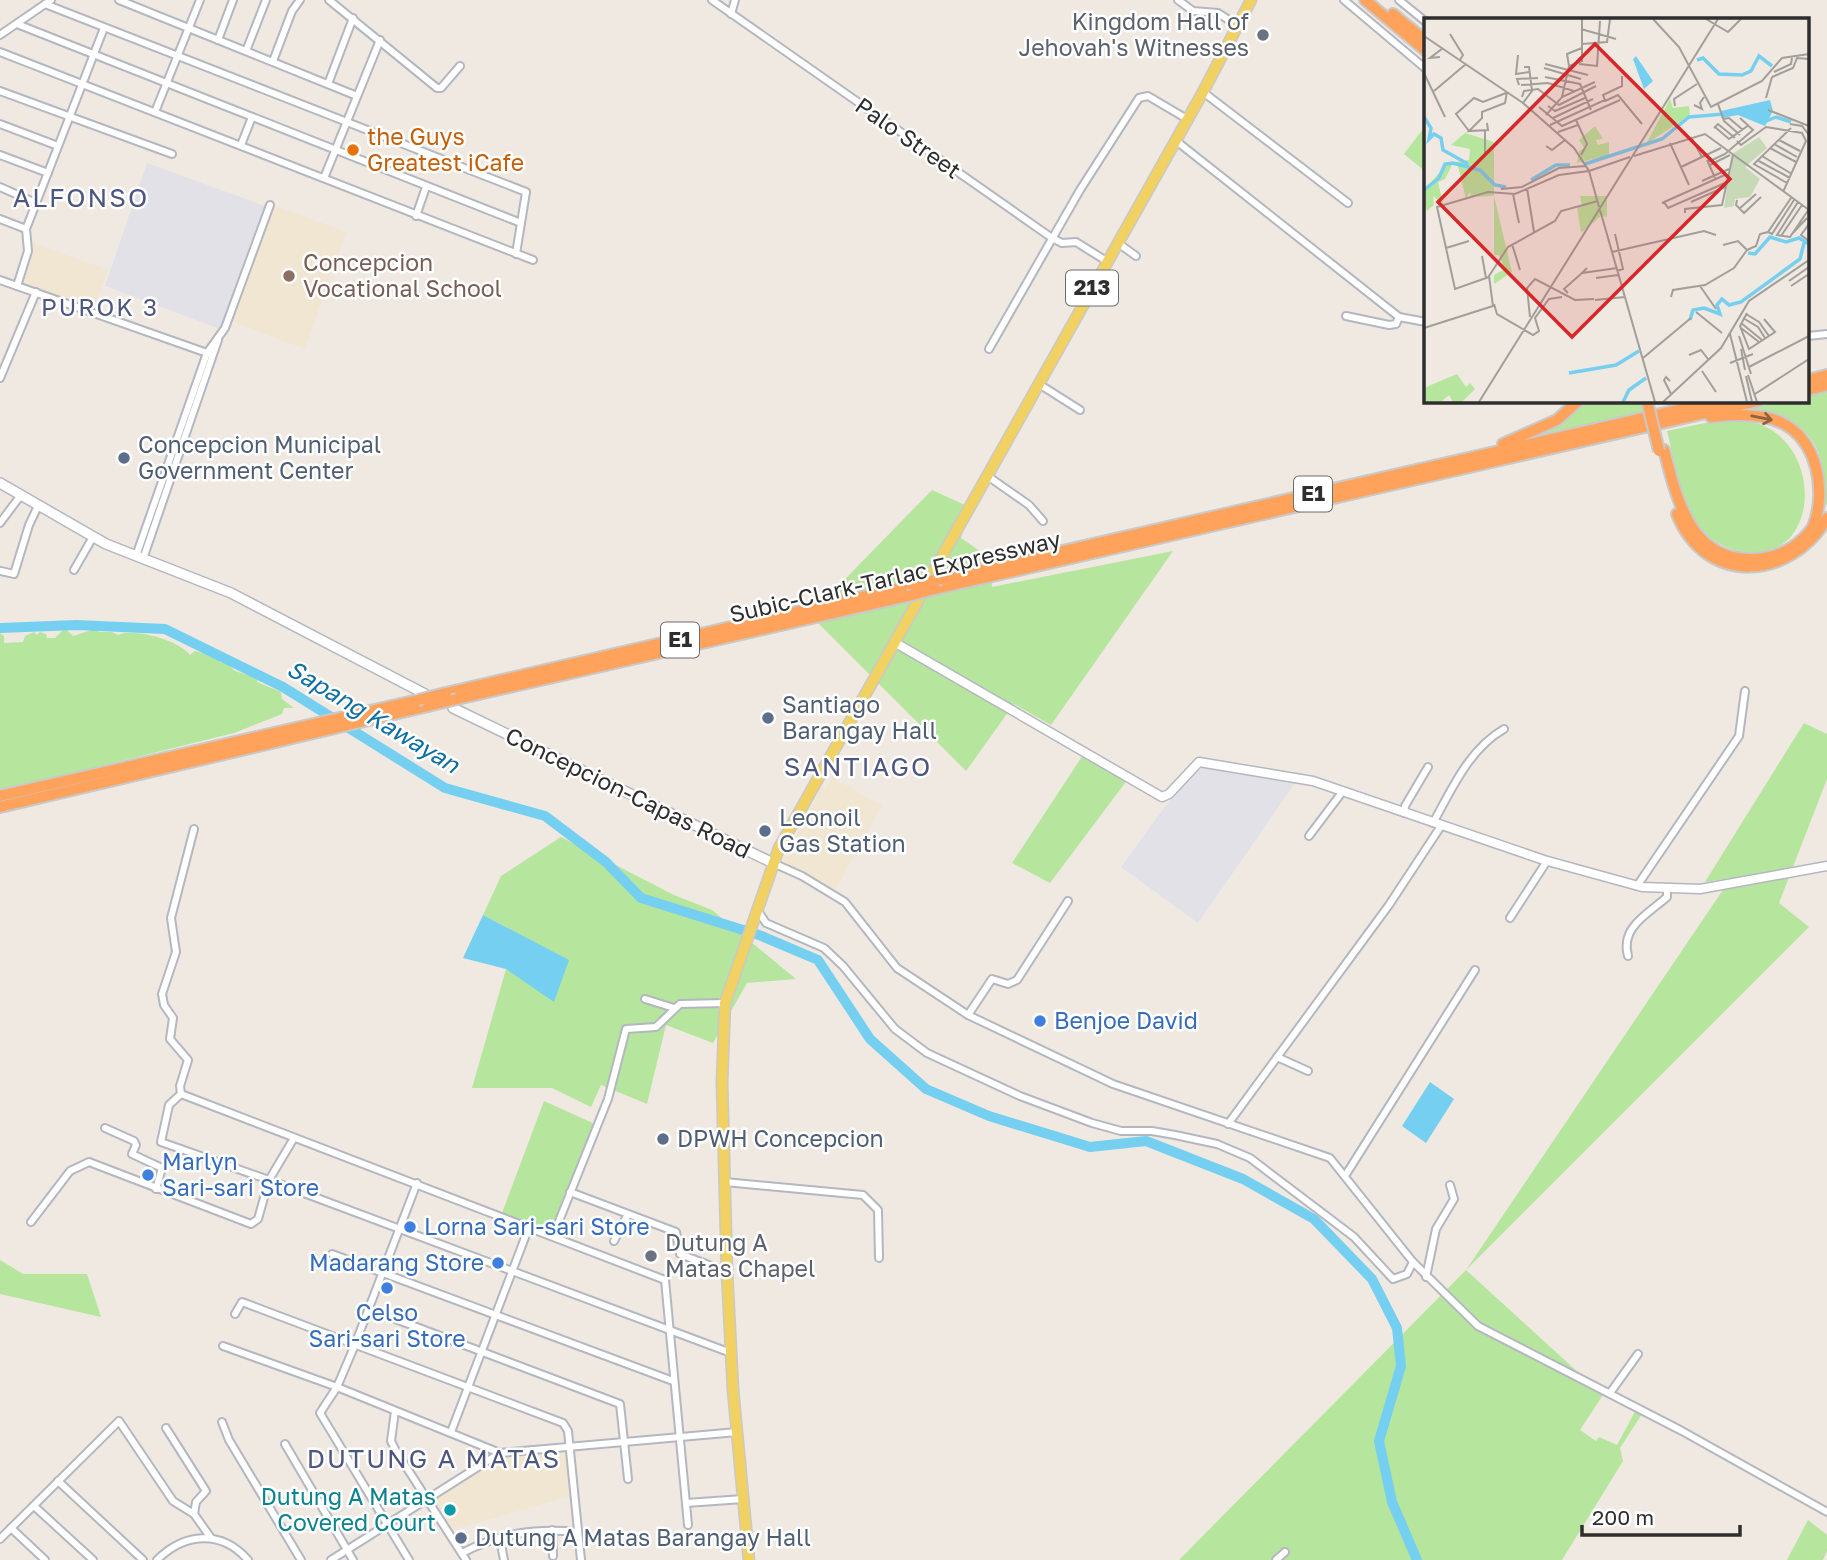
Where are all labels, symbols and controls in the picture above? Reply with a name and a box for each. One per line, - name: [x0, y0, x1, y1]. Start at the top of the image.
- place label: Kingdom Hall of Jehovah's Witnesses: [1018, 7, 1249, 61]
- inset map: [1424, 18, 1810, 402]
- marker: Kingdom Hall of Jehovah's Witnesses: [1255, 27, 1271, 43]
- street label: Palo Street: [850, 91, 967, 184]
- place label: the Guys Greatest iCafe: [367, 122, 524, 176]
- marker: the Guys Greatest iCafe: [345, 142, 361, 158]
- district label: ALFONSO: [13, 182, 149, 213]
- place label: Concepcion Vocational School: [303, 248, 502, 302]
- marker: Concepcion Vocational School: [281, 268, 297, 284]
- road number: 213: [1066, 270, 1118, 306]
- district label: PUROK 3: [41, 292, 159, 321]
- one-way arrow: [1751, 413, 1773, 426]
- place label: Concepcion Municipal Government Center: [138, 430, 381, 484]
- marker: Concepcion Municipal Government Center: [116, 450, 132, 466]
- road number: E1: [1294, 476, 1332, 512]
- street label: Subic-Clark-Tarlac Expressway: [726, 524, 1063, 628]
- road number: E1: [661, 622, 699, 658]
- water label: Sapang Kawayan: [282, 653, 466, 780]
- place label: Santiago Barangay Hall: [782, 690, 937, 744]
- marker: Santiago Barangay Hall: [760, 710, 776, 726]
- street label: Concepcion-Capas Road: [501, 721, 755, 864]
- district label: SANTIAGO: [784, 751, 932, 782]
- place label: Leonoil Gas Station: [779, 803, 906, 857]
- marker: Leonoil Gas Station: [757, 823, 773, 839]
- place label: Benjoe David: [1054, 1006, 1198, 1034]
- marker: Benjoe David: [1032, 1013, 1048, 1029]
- place label: DPWH Concepcion: [677, 1124, 884, 1152]
- marker: DPWH Concepcion: [655, 1131, 671, 1147]
- place label: Marlyn Sari-sari Store: [162, 1147, 319, 1201]
- marker: Marlyn Sari-sari Store: [140, 1167, 156, 1183]
- place label: Lorna Sari-sari Store: [424, 1212, 650, 1240]
- marker: Lorna Sari-sari Store: [402, 1219, 418, 1235]
- place label: Dutung A Matas Chapel: [665, 1228, 815, 1282]
- place label: Madarang Store: [309, 1248, 484, 1276]
- marker: Dutung A Matas Chapel: [643, 1248, 659, 1264]
- marker: Madarang Store: [490, 1255, 506, 1271]
- marker: Celso Sari-sari Store: [379, 1280, 395, 1296]
- place label: Celso Sari-sari Store: [309, 1298, 466, 1352]
- district label: DUTUNG A MATAS: [307, 1443, 561, 1474]
- place label: Dutung A Matas Covered Court: [261, 1482, 436, 1536]
- scale bar: [1582, 1494, 1740, 1538]
- marker: Dutung A Matas Covered Court: [442, 1502, 458, 1518]
- text: 200 m: [1592, 1504, 1654, 1530]
- place label: Dutung A Matas Barangay Hall: [475, 1523, 811, 1551]
- marker: Dutung A Matas Barangay Hall: [453, 1530, 469, 1546]

